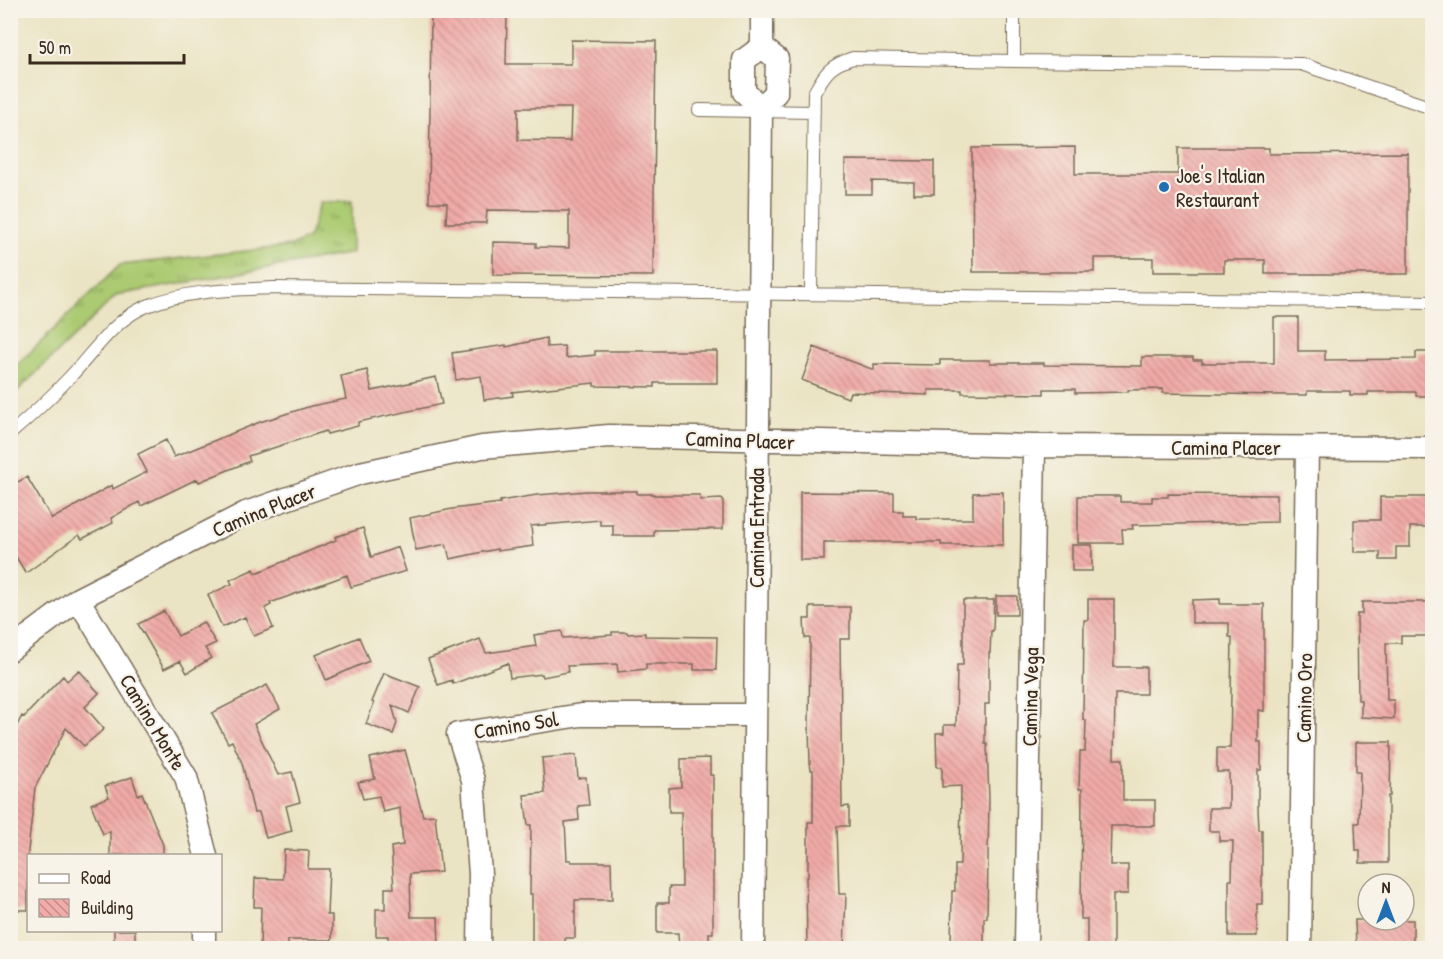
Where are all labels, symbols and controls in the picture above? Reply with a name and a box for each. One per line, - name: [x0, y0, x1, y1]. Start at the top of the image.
- scale bar: [30, 27, 184, 65]
- text: 50 m: [39, 35, 71, 60]
- place label: Joe's Italian Restaurant: [1176, 161, 1265, 214]
- marker: Joe's Italian Restaurant: [1157, 180, 1171, 194]
- street label: Camina Placer: [685, 424, 795, 456]
- street label: Camina Placer: [1171, 433, 1281, 462]
- street label: Camina Entrada: [742, 468, 771, 588]
- street label: Camina Placer: [208, 476, 320, 544]
- street label: Camina Vega: [1015, 647, 1045, 747]
- street label: Camino Oro: [1289, 653, 1319, 743]
- street label: Camino Monte: [113, 668, 193, 776]
- street label: Camino Sol: [472, 704, 561, 746]
- legend: [27, 854, 222, 932]
- text: Road: [81, 865, 111, 890]
- north arrow: [1356, 872, 1416, 932]
- text: N: [1382, 876, 1391, 898]
- text: Building: [81, 895, 133, 920]

